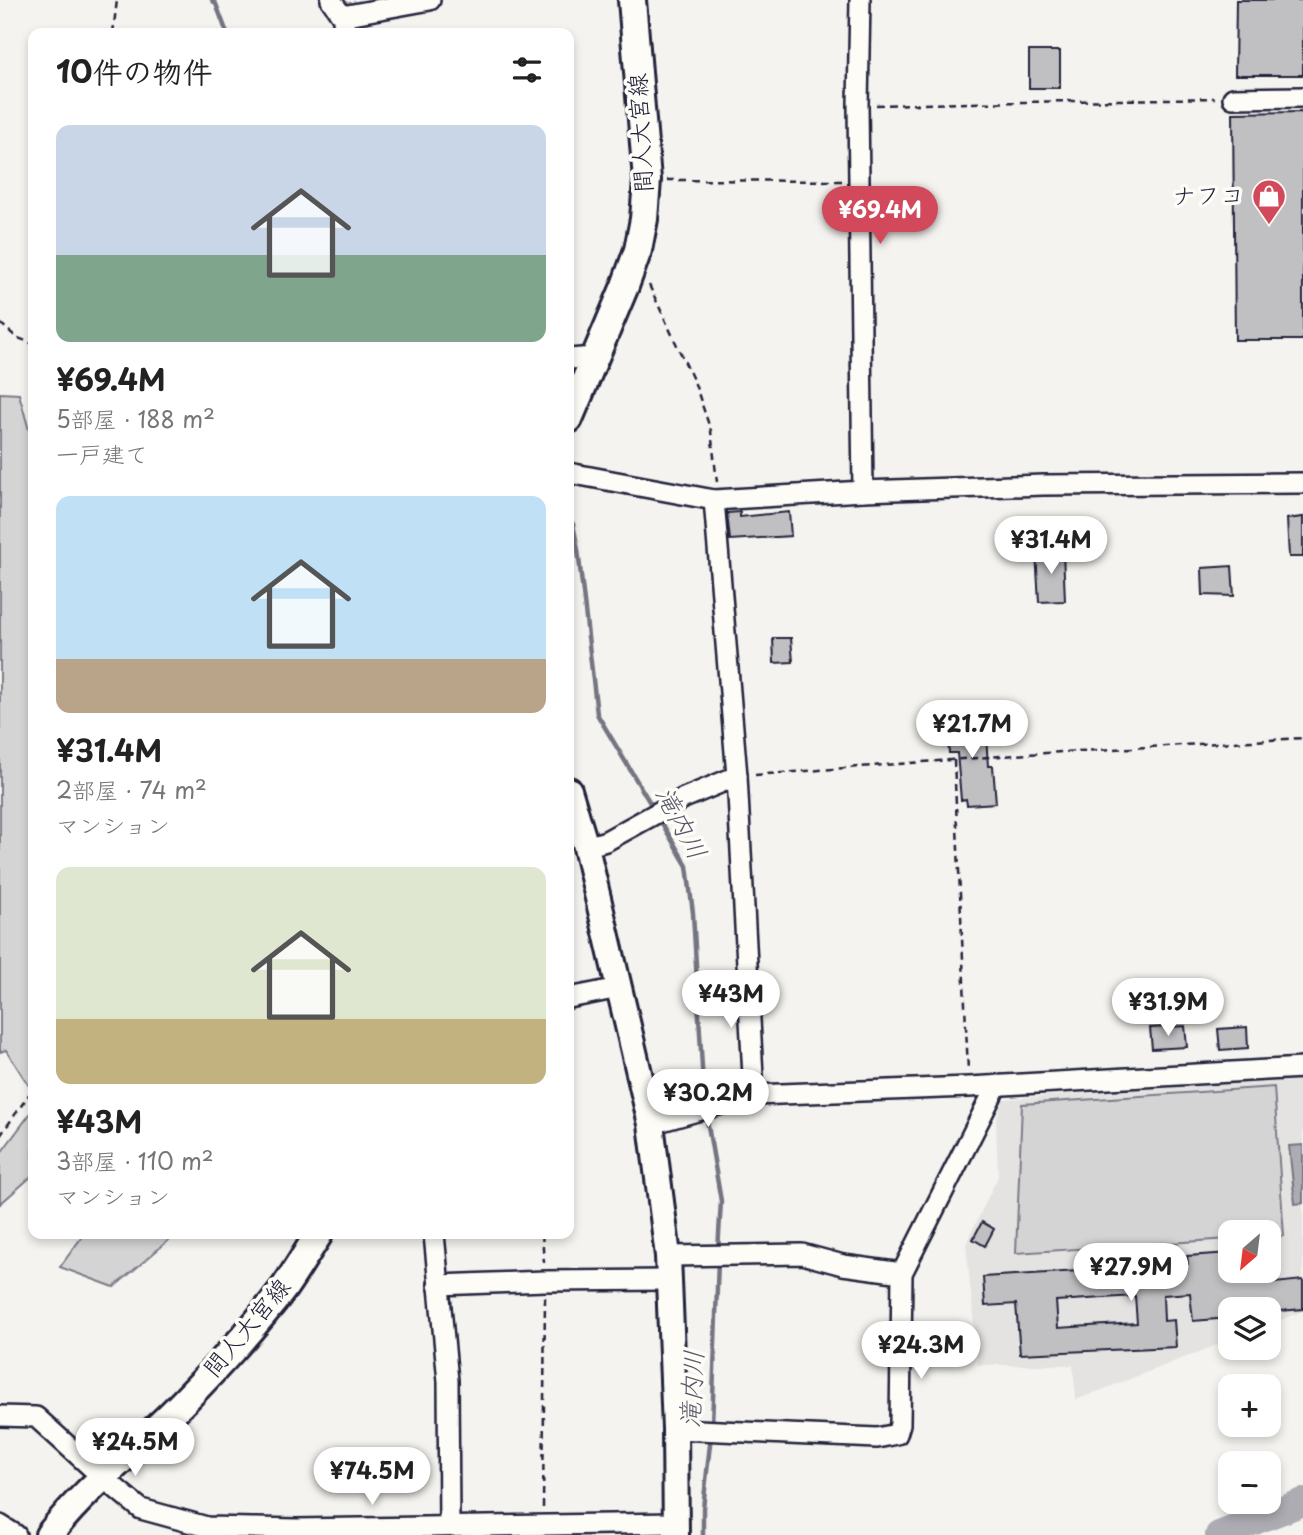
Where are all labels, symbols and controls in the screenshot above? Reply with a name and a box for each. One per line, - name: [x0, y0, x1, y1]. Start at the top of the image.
- text: 10件の物件: [56, 48, 213, 93]
- icon: filters: [508, 51, 546, 89]
- street label: 間人大宮線: [618, 72, 660, 194]
- icon: home: [238, 170, 364, 296]
- place label: ナフコ: [1172, 176, 1244, 212]
- shop icon: ナフコ: [1250, 177, 1288, 226]
- pin: ¥69.4M: [823, 187, 937, 246]
- text: ¥69.4M: [838, 191, 922, 226]
- text: ¥69.4M: [56, 356, 166, 401]
- text: 5部屋 · 188 m²: [56, 401, 215, 436]
- text: 一戸建て: [56, 436, 148, 471]
- pin: ¥31.4M: [994, 516, 1108, 576]
- text: ¥31.4M: [1010, 521, 1092, 556]
- icon: home: [238, 541, 364, 667]
- pin: ¥21.7M: [915, 700, 1029, 760]
- text: ¥21.7M: [932, 705, 1012, 740]
- text: ¥31.4M: [56, 727, 162, 772]
- text: 2部屋 · 74 m²: [56, 772, 207, 807]
- water label: 滝内川: [647, 779, 718, 866]
- text: マンション: [56, 807, 170, 842]
- icon: home: [238, 912, 364, 1038]
- pin: ¥43M: [690, 970, 772, 1030]
- text: ¥43M: [698, 975, 764, 1010]
- pin: ¥31.9M: [1111, 978, 1225, 1038]
- text: ¥31.9M: [1128, 983, 1208, 1018]
- pin: ¥30.2M: [651, 1070, 765, 1129]
- text: ¥30.2M: [663, 1074, 753, 1109]
- text: ¥43M: [56, 1098, 142, 1143]
- text: 3部屋 · 110 m²: [56, 1143, 214, 1178]
- text: マンション: [56, 1178, 170, 1213]
- north arrow: [1218, 1220, 1281, 1283]
- map controls: [1218, 1220, 1281, 1514]
- pin: ¥27.9M: [1074, 1244, 1188, 1303]
- text: ¥27.9M: [1089, 1248, 1173, 1283]
- street label: 間人大宮線: [193, 1269, 298, 1384]
- button: layers: [1218, 1297, 1281, 1360]
- pin: ¥24.3M: [864, 1322, 978, 1381]
- text: ¥24.3M: [878, 1326, 964, 1361]
- water label: 滝内川: [669, 1349, 712, 1429]
- button: +: [1218, 1374, 1281, 1437]
- pin: ¥24.5M: [78, 1418, 192, 1478]
- text: ¥24.5M: [91, 1423, 179, 1458]
- pin: ¥74.5M: [315, 1448, 429, 1507]
- button: −: [1218, 1451, 1281, 1514]
- text: ¥74.5M: [330, 1452, 414, 1487]

